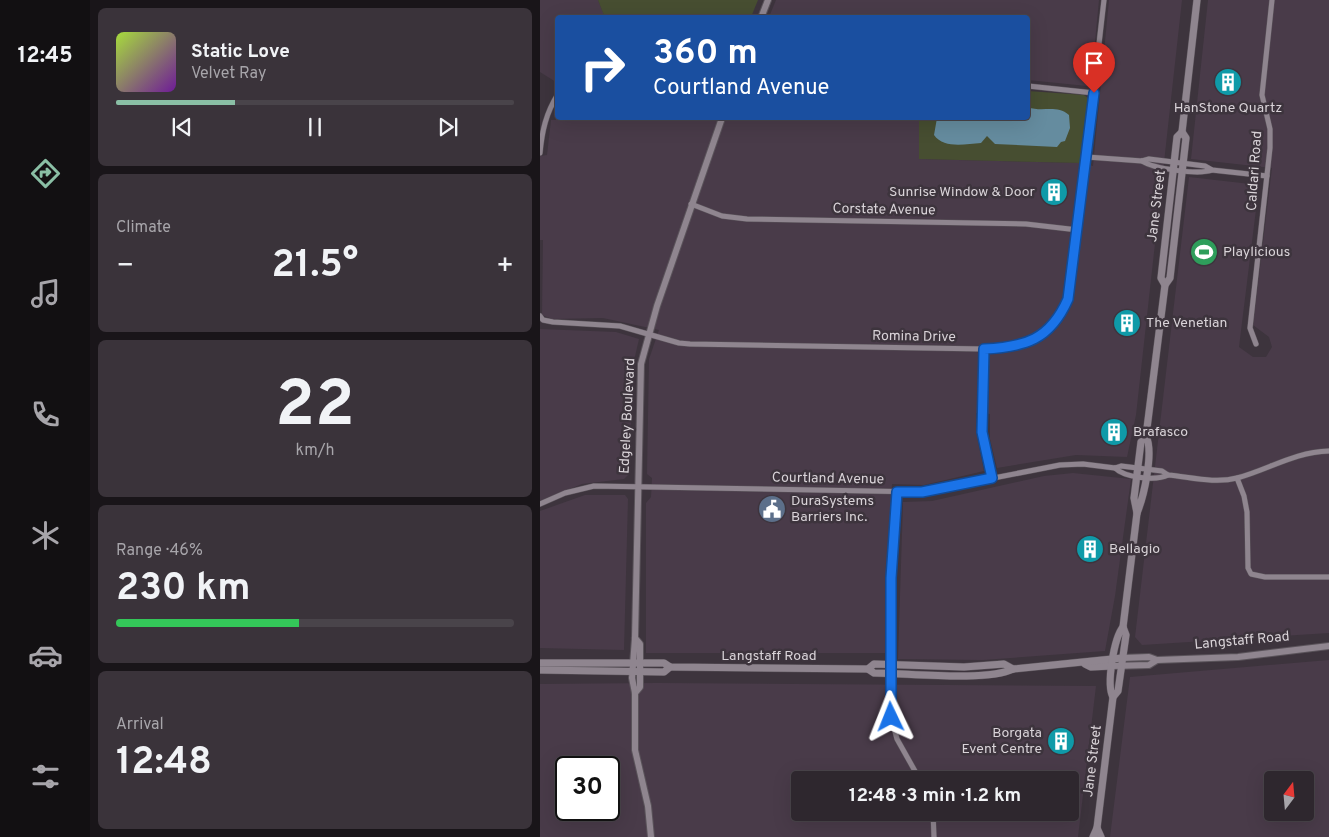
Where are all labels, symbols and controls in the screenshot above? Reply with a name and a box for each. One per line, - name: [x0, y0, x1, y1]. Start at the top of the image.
- text: 360 m: [653, 32, 758, 76]
- icon: right: [570, 35, 635, 100]
- text: Static Love: [191, 40, 290, 64]
- pin: [1073, 42, 1115, 93]
- text: 12:45: [17, 43, 73, 70]
- icon: arrive: [1080, 49, 1108, 77]
- text: Velvet Ray: [191, 64, 266, 84]
- building icon: HanStone Quartz: [1213, 67, 1243, 97]
- text: Courtland Avenue: [653, 75, 829, 102]
- place label: HanStone Quartz: [1174, 100, 1282, 117]
- icon: previous: [168, 113, 196, 141]
- icon: pause: [301, 113, 329, 141]
- icon: next: [434, 113, 462, 141]
- street label: Caldari Road: [1244, 130, 1266, 212]
- icon: directions: [28, 156, 63, 191]
- street label: Jane Street: [1144, 169, 1170, 243]
- building icon: Sunrise Window & Door: [1039, 177, 1069, 207]
- place label: Sunrise Window & Door: [889, 184, 1036, 201]
- street label: Corstate Avenue: [832, 201, 936, 219]
- text: Climate: [116, 218, 171, 238]
- sports icon: Playlicious: [1189, 237, 1219, 267]
- text: 21.5°: [272, 242, 358, 291]
- place label: Playlicious: [1223, 244, 1290, 261]
- text: −: [116, 249, 134, 285]
- text: +: [496, 249, 514, 285]
- icon: music: [28, 276, 63, 311]
- building icon: The Venetian: [1112, 308, 1142, 338]
- place label: The Venetian: [1146, 315, 1227, 332]
- street label: Romina Drive: [872, 328, 956, 346]
- street label: Edgeley Boulevard: [616, 358, 640, 474]
- text: 22: [275, 367, 355, 449]
- icon: phone: [28, 397, 63, 432]
- building icon: Brafasco: [1099, 417, 1129, 447]
- place label: Brafasco: [1133, 424, 1188, 441]
- text: km/h: [296, 441, 334, 461]
- street label: Courtland Avenue: [772, 470, 884, 488]
- place label: DuraSystems Barriers Inc.: [791, 493, 874, 526]
- public building icon: DuraSystems Barriers Inc.: [757, 494, 787, 524]
- icon: climate: [28, 518, 63, 553]
- building icon: Bellagio: [1075, 534, 1105, 564]
- text: Range · 46%: [116, 541, 203, 561]
- place label: Bellagio: [1109, 541, 1160, 558]
- text: 230 km: [116, 565, 251, 614]
- street label: Langstaff Road: [1194, 628, 1290, 654]
- icon: car: [28, 638, 63, 673]
- street label: Langstaff Road: [721, 648, 817, 665]
- position arrow: [864, 690, 916, 742]
- text: Arrival: [116, 715, 164, 735]
- street label: Jane Street: [1080, 724, 1106, 798]
- place label: Borgata Event Centre: [962, 725, 1042, 758]
- building icon: Borgata Event Centre: [1046, 726, 1076, 756]
- text: 12:48: [116, 739, 212, 788]
- speed limit sign: 30: [555, 756, 620, 821]
- icon: filters: [28, 759, 63, 794]
- north arrow: [1264, 771, 1314, 821]
- map controls: [1264, 771, 1314, 821]
- text: 12:48 · 3 min · 1.2 km: [849, 784, 1021, 808]

